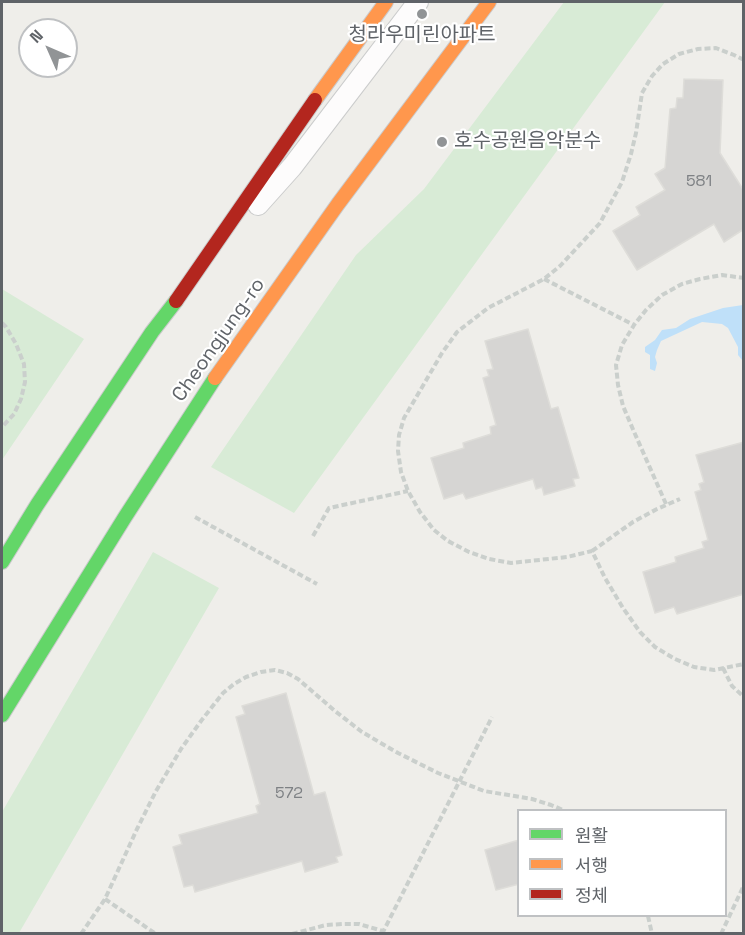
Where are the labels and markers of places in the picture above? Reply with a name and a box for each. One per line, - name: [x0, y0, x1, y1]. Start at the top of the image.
- marker: 청라우미린아파트: [415, 7, 429, 21]
- place label: 청라우미린아파트: [348, 24, 496, 48]
- place label: 호수공원음악분수: [454, 130, 601, 154]
- marker: 호수공원음악분수: [435, 135, 449, 149]

